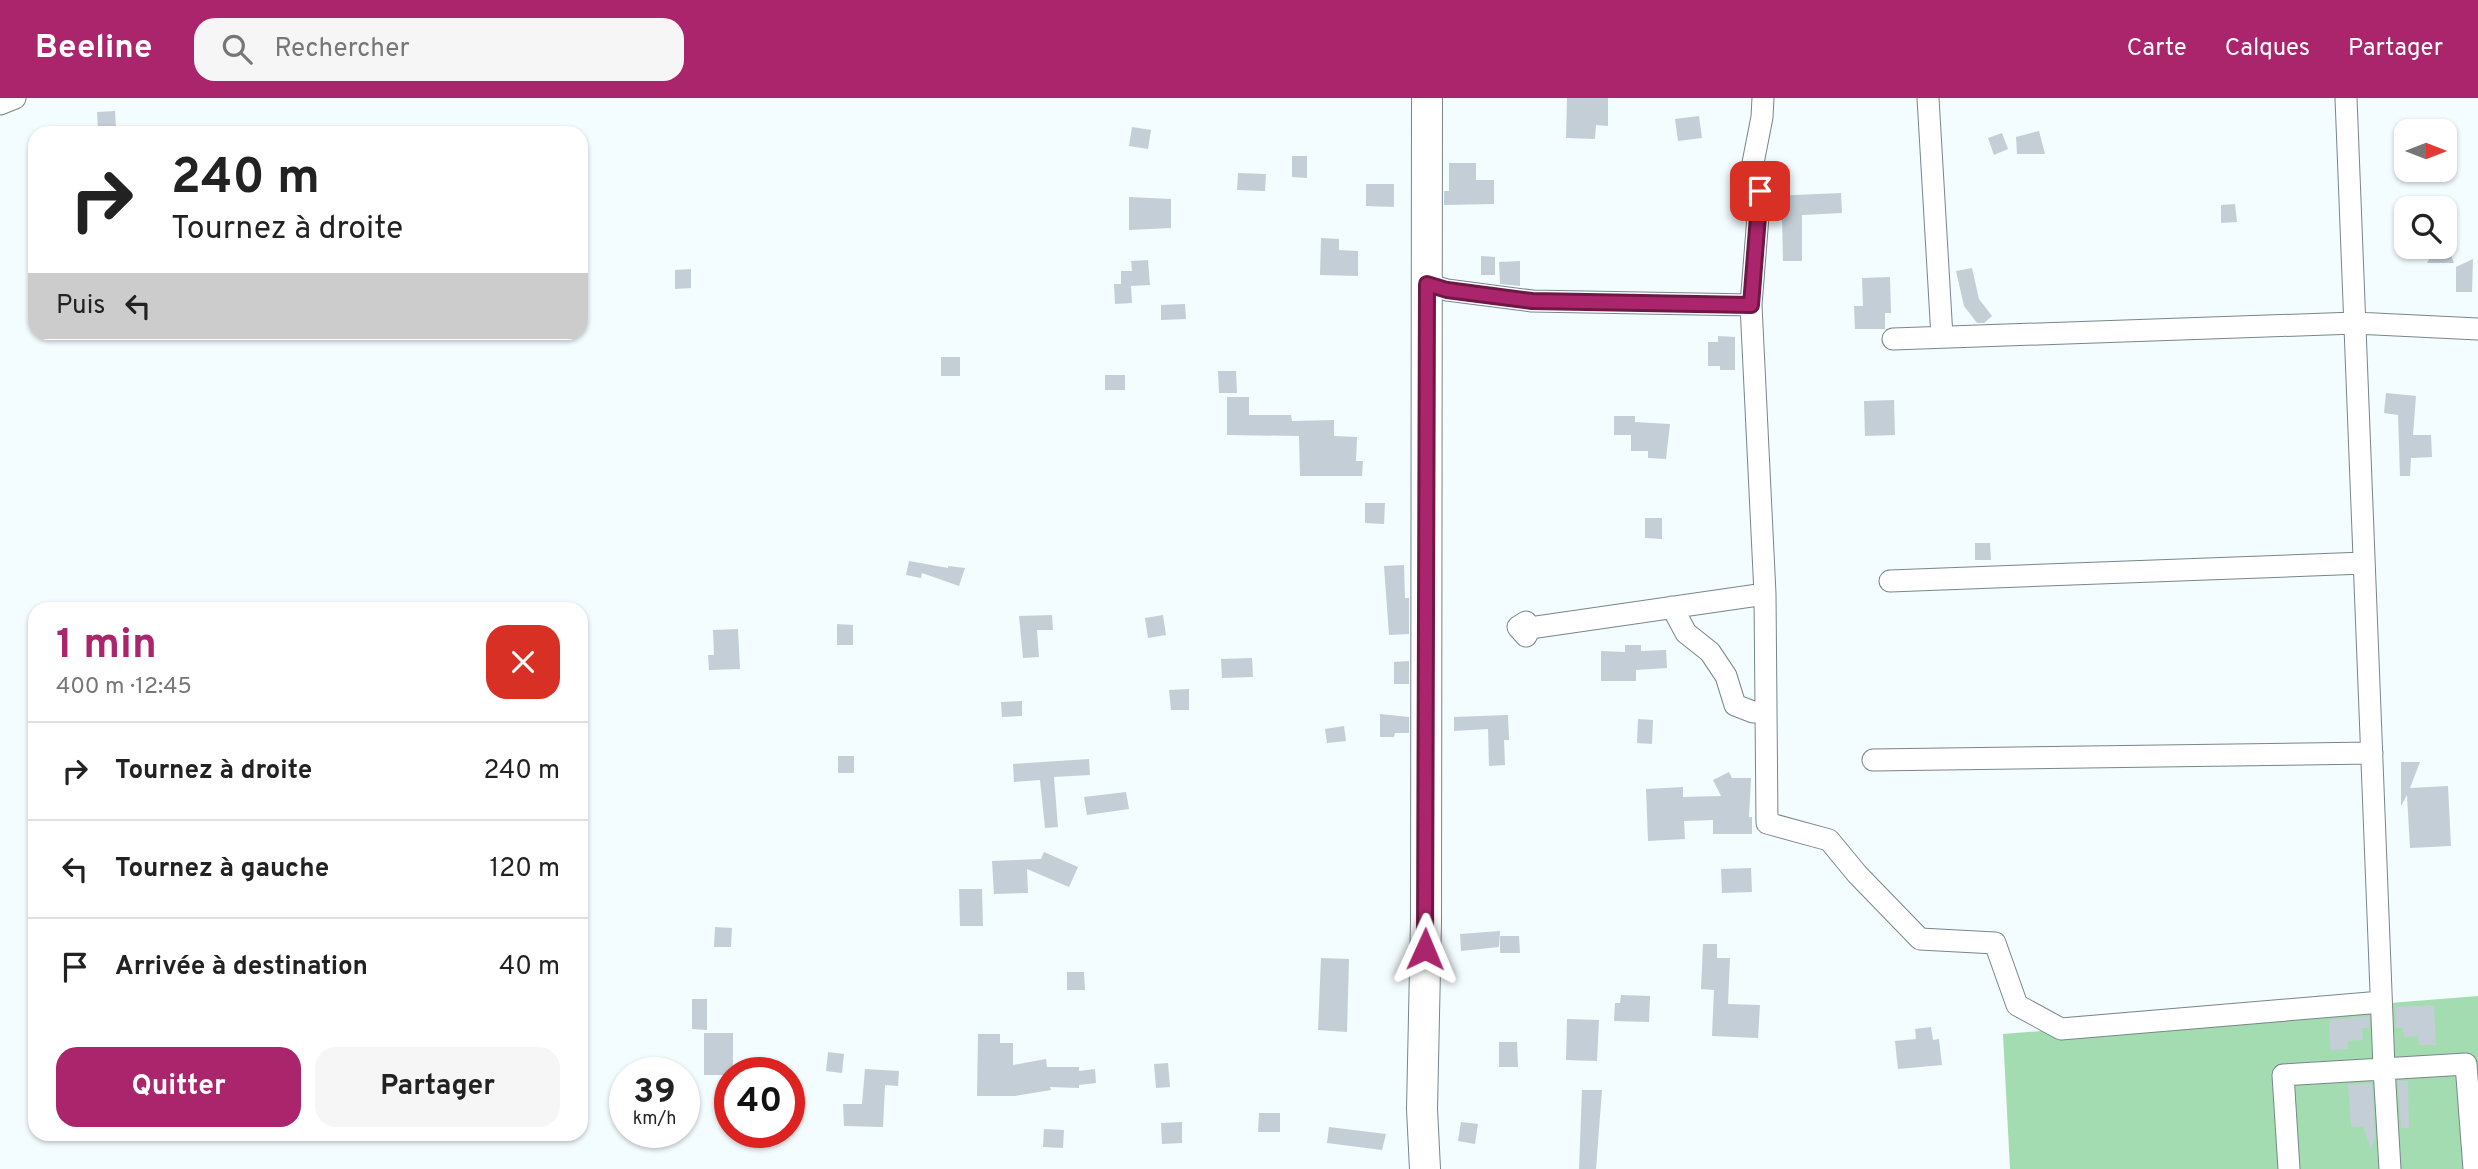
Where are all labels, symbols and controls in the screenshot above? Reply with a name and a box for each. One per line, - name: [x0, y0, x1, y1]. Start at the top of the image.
- search box: [194, 18, 684, 81]
- text: Beeline: [35, 28, 152, 70]
- icon: search: [218, 30, 256, 68]
- text: Rechercher: [274, 33, 410, 66]
- text: Carte: [2127, 34, 2187, 64]
- text: Calques: [2225, 34, 2310, 64]
- text: Partager: [2348, 34, 2443, 64]
- north arrow: [2394, 119, 2457, 182]
- map controls: [2394, 119, 2457, 259]
- text: 240 m: [171, 149, 320, 211]
- icon: right: [56, 154, 147, 245]
- pin: [1730, 161, 1790, 221]
- icon: arrive: [1741, 172, 1779, 210]
- button: search: [2394, 196, 2457, 259]
- text: Tournez à droite: [171, 210, 403, 250]
- icon: left: [119, 287, 157, 325]
- text: Puis: [56, 290, 105, 323]
- text: 1 min: [56, 620, 157, 673]
- button: close: [486, 625, 560, 699]
- text: 400 m · 12:45: [56, 673, 192, 702]
- icon: right: [56, 752, 94, 790]
- text: Tournez à droite: [115, 755, 312, 788]
- text: 240 m: [483, 755, 560, 788]
- icon: left: [56, 850, 94, 888]
- text: Tournez à gauche: [115, 853, 329, 886]
- text: 120 m: [490, 853, 560, 886]
- position arrow: [1388, 912, 1462, 986]
- icon: arrive: [56, 948, 94, 986]
- text: Arrivée à destination: [115, 951, 368, 984]
- text: 40 m: [499, 951, 560, 984]
- button: Quitter: [56, 1047, 301, 1127]
- button: Partager: [315, 1047, 560, 1127]
- speed limit sign: 40: [714, 1057, 805, 1148]
- text: 39: [633, 1071, 676, 1115]
- text: km/h: [633, 1108, 676, 1131]

